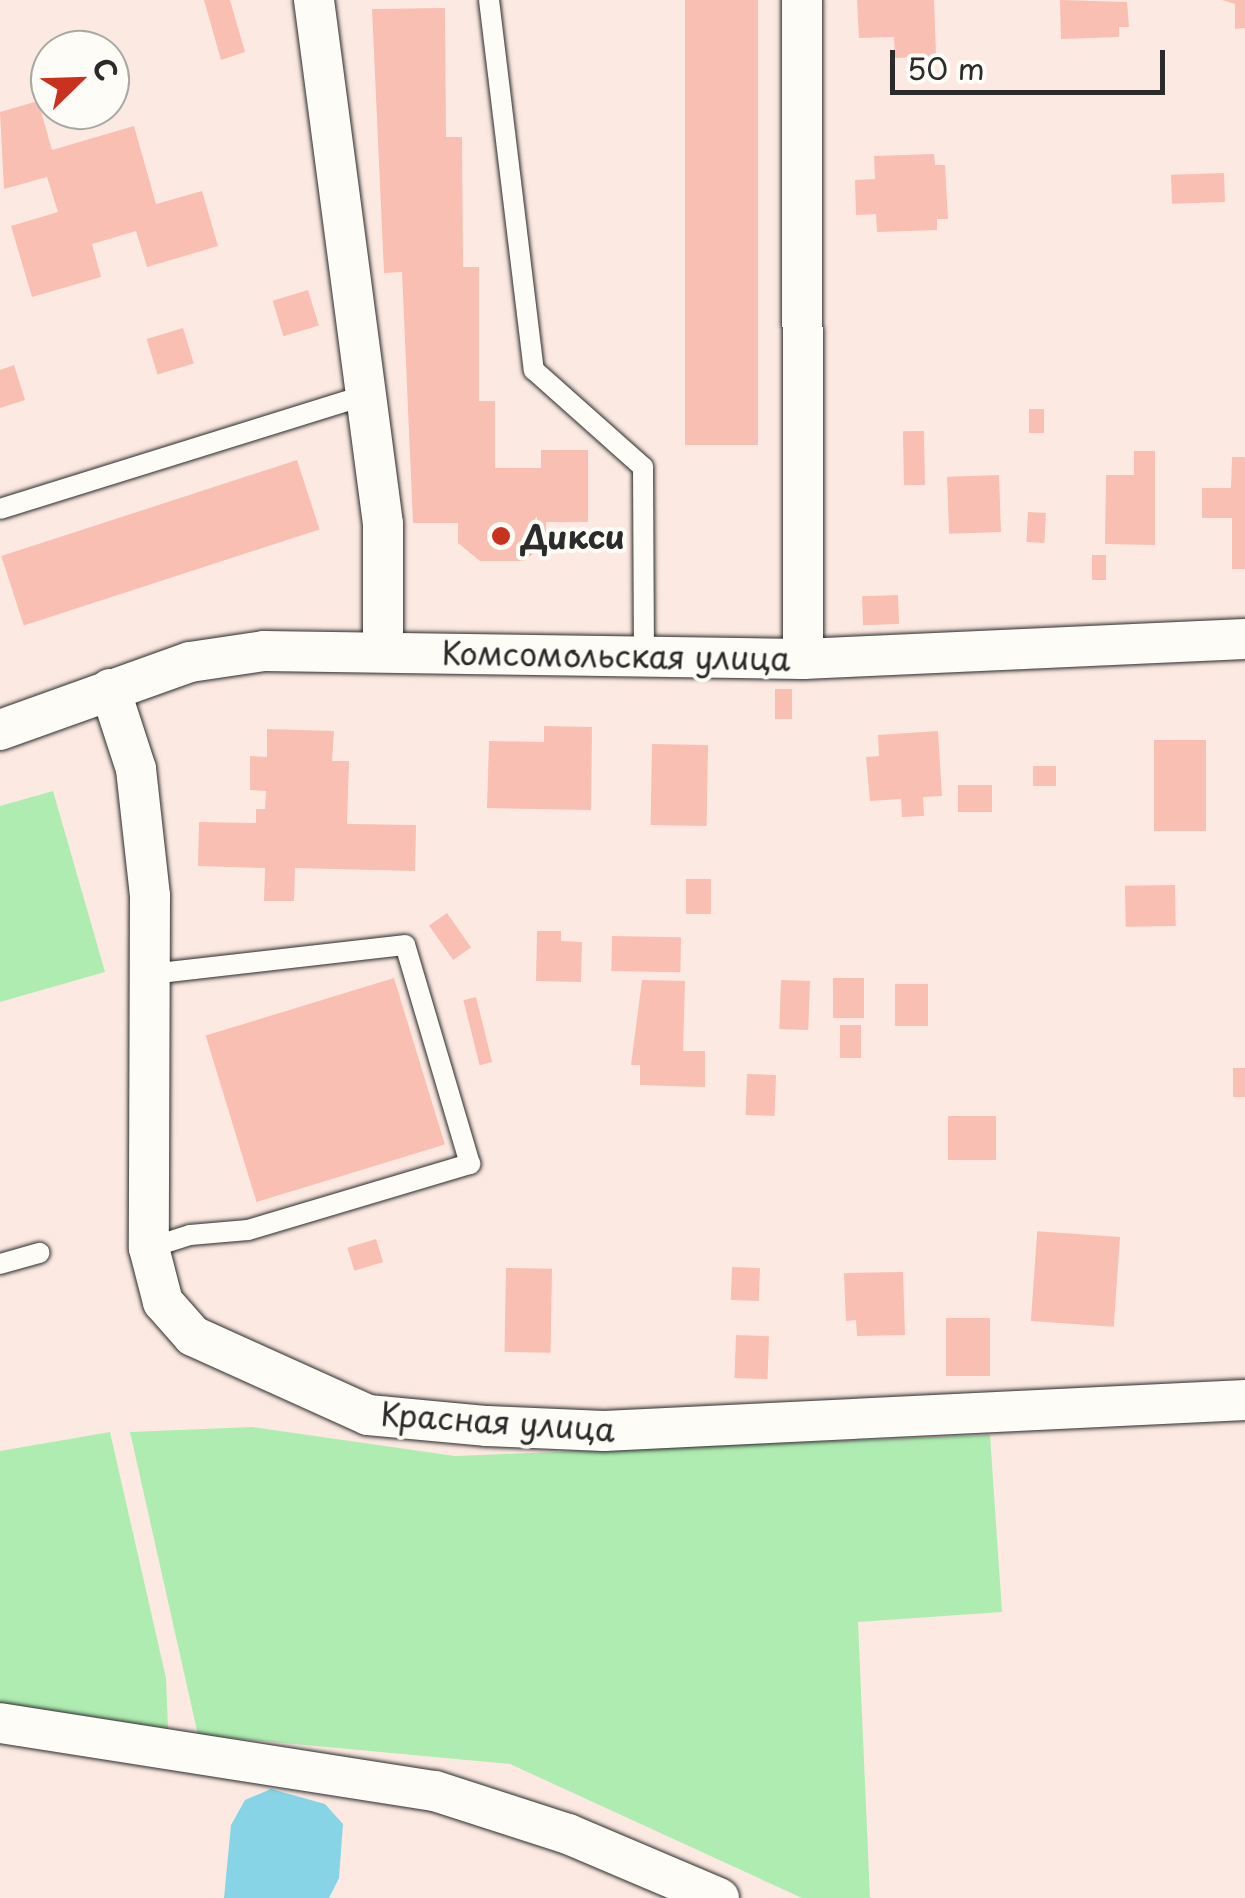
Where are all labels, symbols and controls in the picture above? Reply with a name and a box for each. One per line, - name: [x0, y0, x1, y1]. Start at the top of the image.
- north arrow: [30, 30, 130, 130]
- scale bar: [895, 30, 1170, 92]
- text: 50 m: [907, 45, 985, 90]
- text: С: [82, 51, 130, 87]
- place label: Дикси: [521, 517, 625, 555]
- marker: Дикси: [490, 525, 512, 547]
- street label: Комсомольская улица: [440, 633, 792, 677]
- street label: Красная улица: [378, 1394, 618, 1448]

